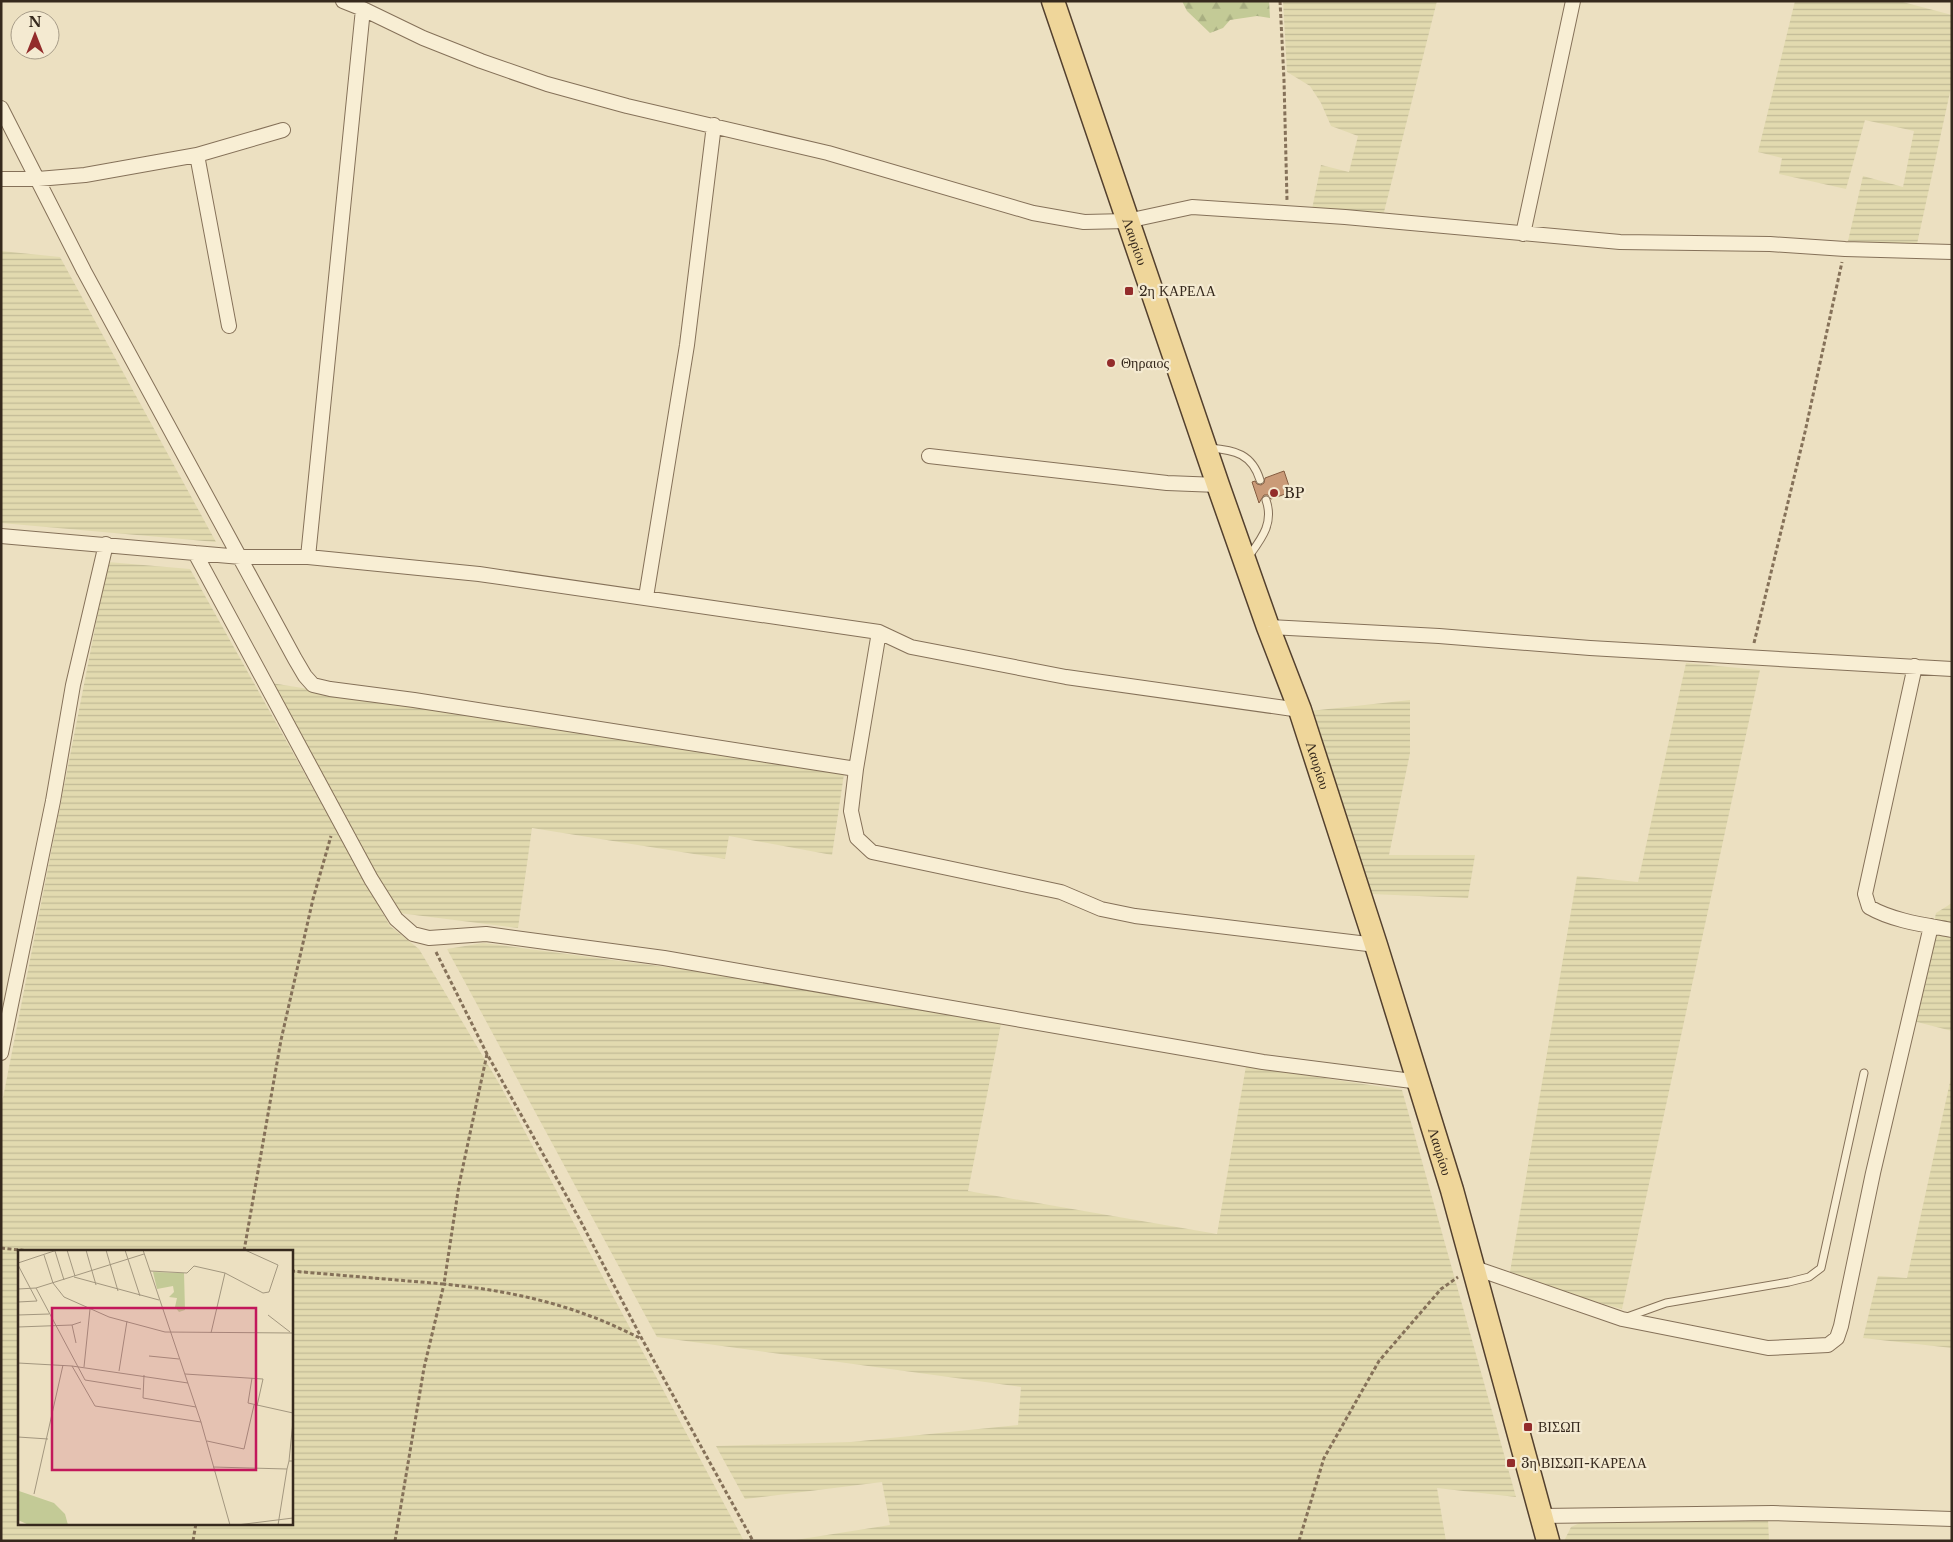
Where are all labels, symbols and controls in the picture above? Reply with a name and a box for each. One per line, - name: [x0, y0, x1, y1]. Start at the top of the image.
- north arrow: [10, 10, 60, 60]
- text: N: [28, 13, 42, 31]
- street label: Λαυρίου: [1119, 215, 1151, 268]
- place label: 2η ΚΑΡΕΛΑ: [1139, 282, 1217, 300]
- marker: 2η ΚΑΡΕΛΑ: [1123, 285, 1135, 297]
- place label: Θηραιος: [1121, 354, 1170, 372]
- marker: Θηραιος: [1105, 357, 1117, 369]
- place label: BP: [1284, 484, 1305, 502]
- marker: BP: [1268, 487, 1280, 499]
- street label: Λαυρίου: [1302, 739, 1334, 792]
- street label: Λαυρίου: [1424, 1125, 1456, 1178]
- inset map: [18, 1250, 292, 1524]
- place label: ΒΙΣΩΠ: [1538, 1418, 1581, 1436]
- marker: ΒΙΣΩΠ: [1522, 1421, 1534, 1433]
- place label: 3η ΒΙΣΩΠ-ΚΑΡΕΛΑ: [1521, 1454, 1648, 1472]
- marker: 3η ΒΙΣΩΠ-ΚΑΡΕΛΑ: [1505, 1457, 1517, 1469]

